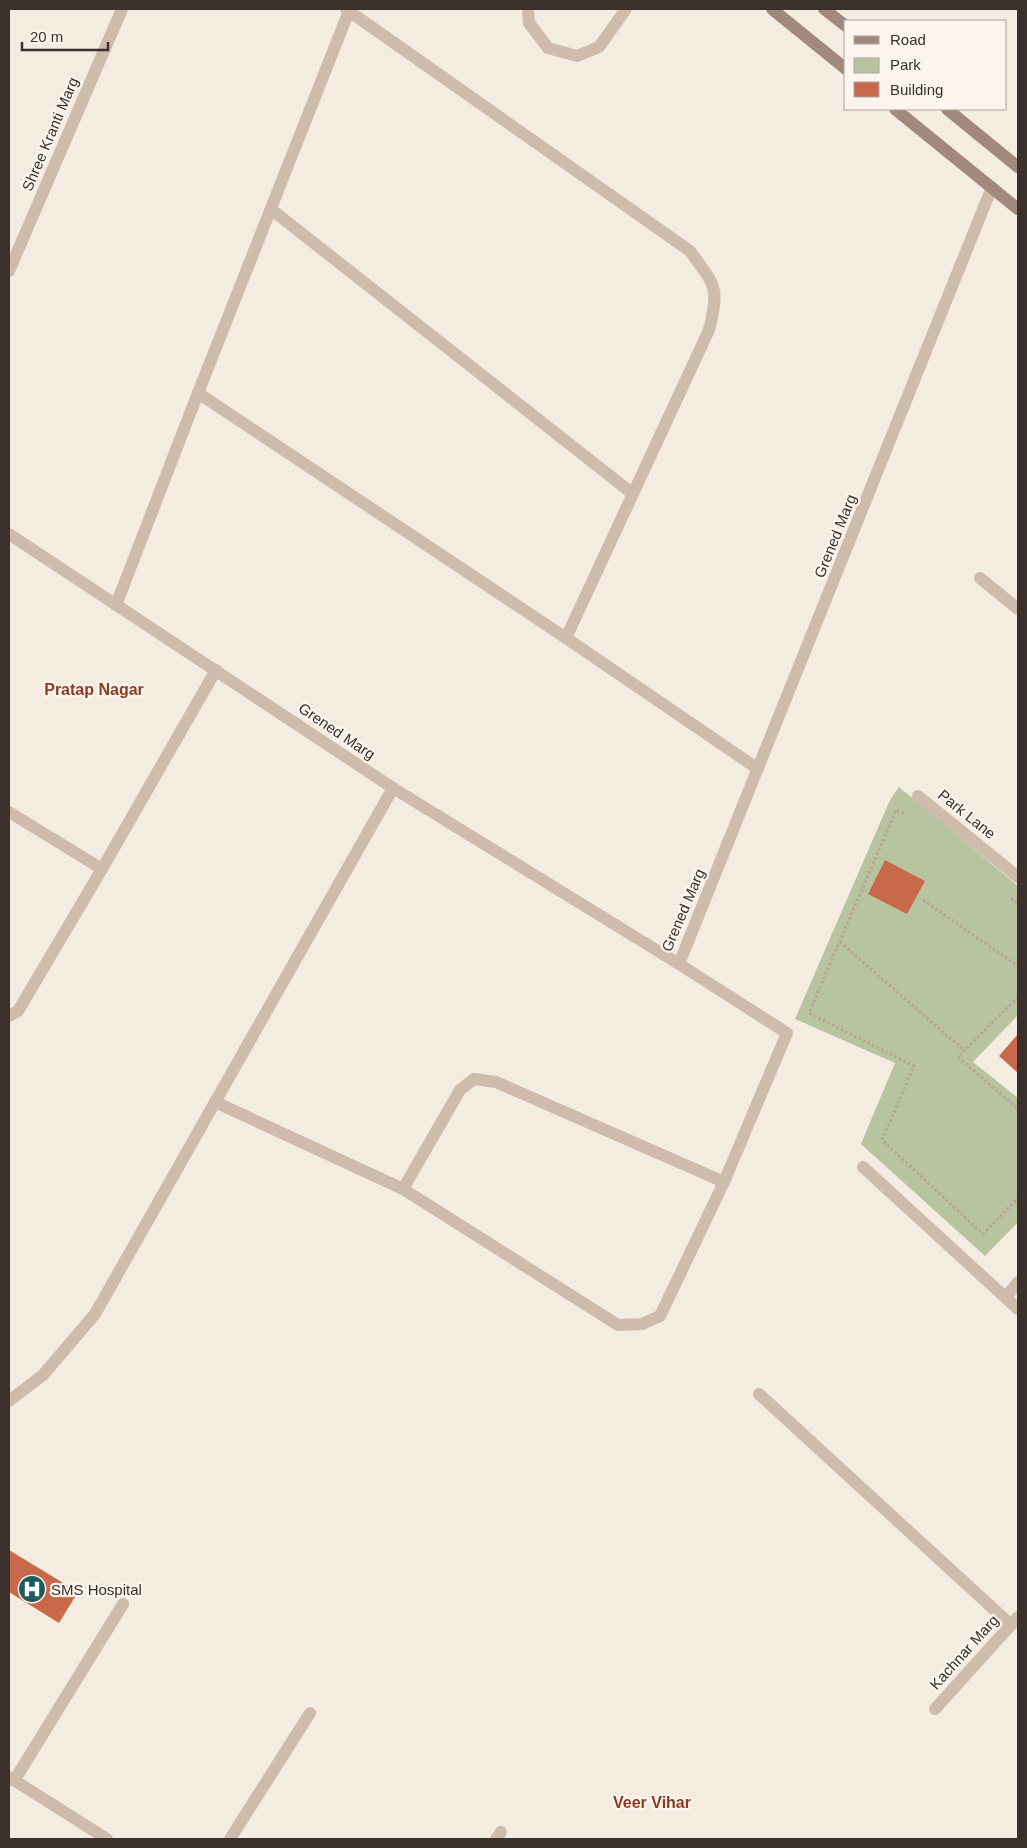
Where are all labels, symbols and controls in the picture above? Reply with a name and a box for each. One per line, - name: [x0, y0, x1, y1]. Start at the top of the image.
- scale bar: [22, 20, 109, 52]
- legend: [844, 20, 1007, 110]
- text: 20 m: [30, 28, 63, 45]
- text: Road: [890, 31, 926, 48]
- text: Park: [890, 56, 921, 73]
- street label: Shree Kranti Marg: [18, 75, 82, 193]
- text: Building: [890, 81, 943, 98]
- street label: Grened Marg: [811, 492, 859, 580]
- district label: Pratap Nagar: [44, 681, 144, 698]
- street label: Grened Marg: [296, 699, 378, 763]
- street label: Park Lane: [935, 786, 999, 842]
- street label: Grened Marg: [658, 866, 708, 954]
- hospital icon: SMS Hospital: [17, 1574, 47, 1604]
- place label: SMS Hospital: [51, 1581, 142, 1598]
- street label: Kachnar Marg: [926, 1611, 1002, 1693]
- district label: Veer Vihar: [613, 1794, 691, 1811]

